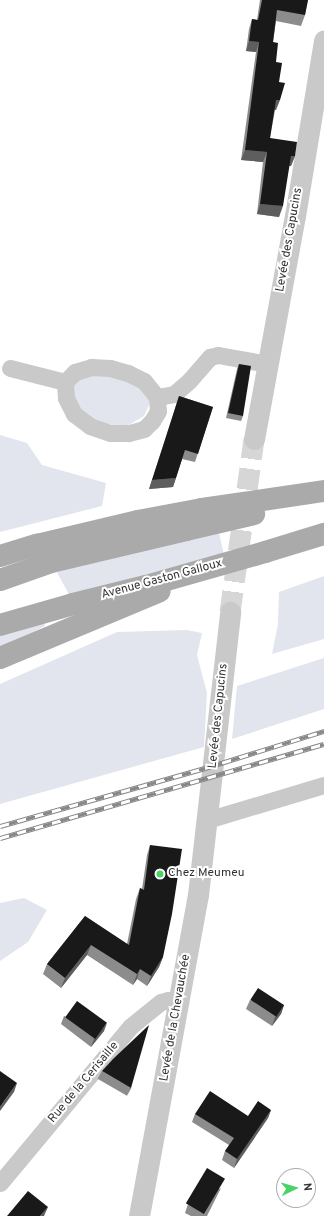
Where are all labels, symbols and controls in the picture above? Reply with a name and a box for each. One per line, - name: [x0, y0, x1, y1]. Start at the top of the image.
- street label: Levée des Capucins: [274, 187, 306, 293]
- street label: Avenue Gaston Galloux: [100, 557, 224, 603]
- street label: Levée des Capucins: [206, 663, 232, 769]
- place label: Chez Meumeu: [168, 867, 244, 881]
- marker: Chez Meumeu: [155, 869, 165, 879]
- street label: Levée de la Chevauchée: [158, 953, 194, 1083]
- street label: Rue de la Cerisaille: [46, 1039, 122, 1127]
- north arrow: [276, 1168, 316, 1208]
- text: N: [300, 1182, 314, 1192]

